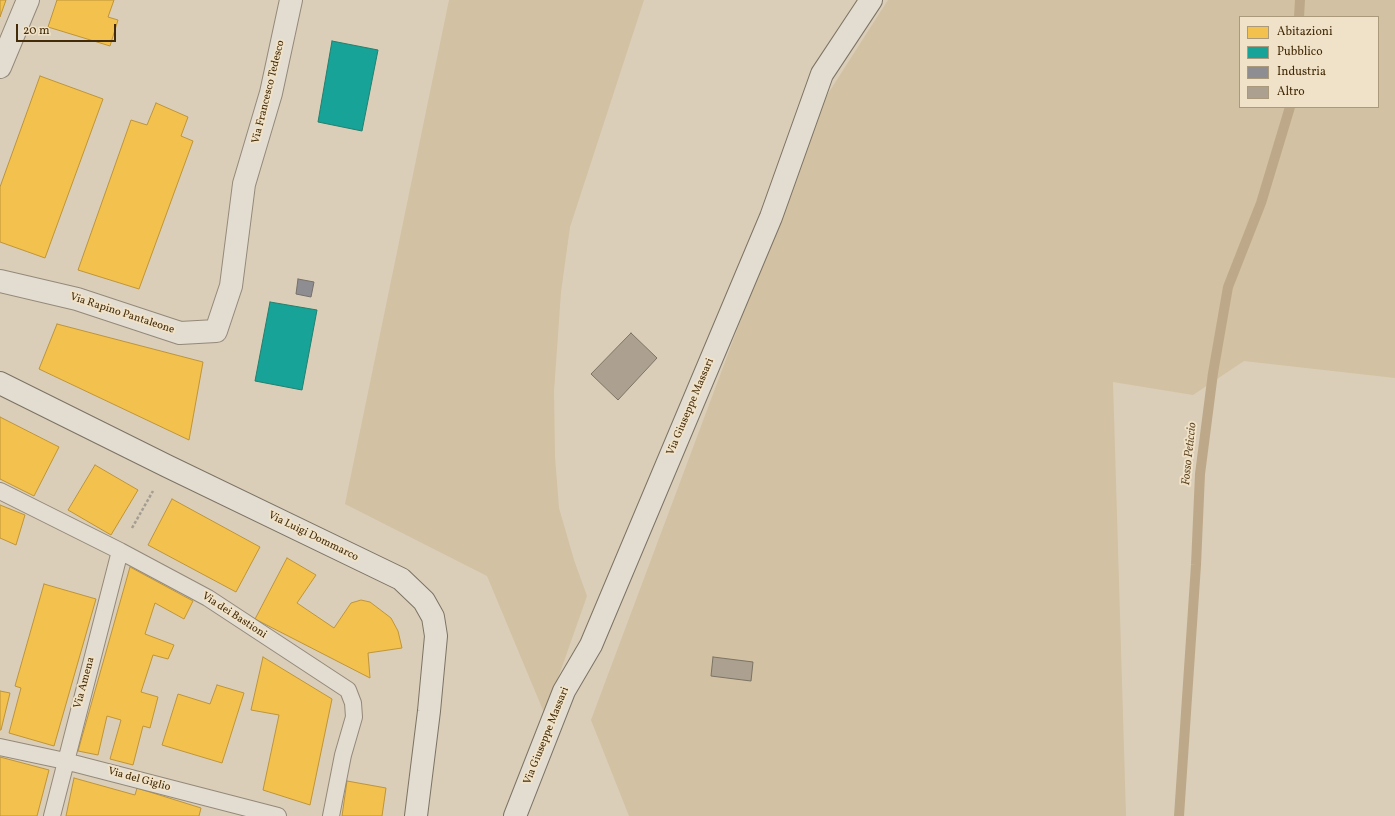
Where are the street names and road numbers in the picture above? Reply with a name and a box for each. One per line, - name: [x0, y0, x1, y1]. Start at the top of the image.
- street label: Via Francesco Tedesco: [250, 39, 288, 145]
- street label: Via Rapino Pantaleone: [68, 291, 176, 337]
- street label: Via Giuseppe Massari: [665, 357, 717, 457]
- street label: Via Luigi Dommarco: [266, 509, 360, 565]
- street label: Via dei Bastioni: [199, 590, 269, 642]
- street label: Via Amena: [72, 656, 98, 710]
- street label: Via Giuseppe Massari: [521, 685, 573, 787]
- street label: Via del Giglio: [106, 765, 172, 795]

